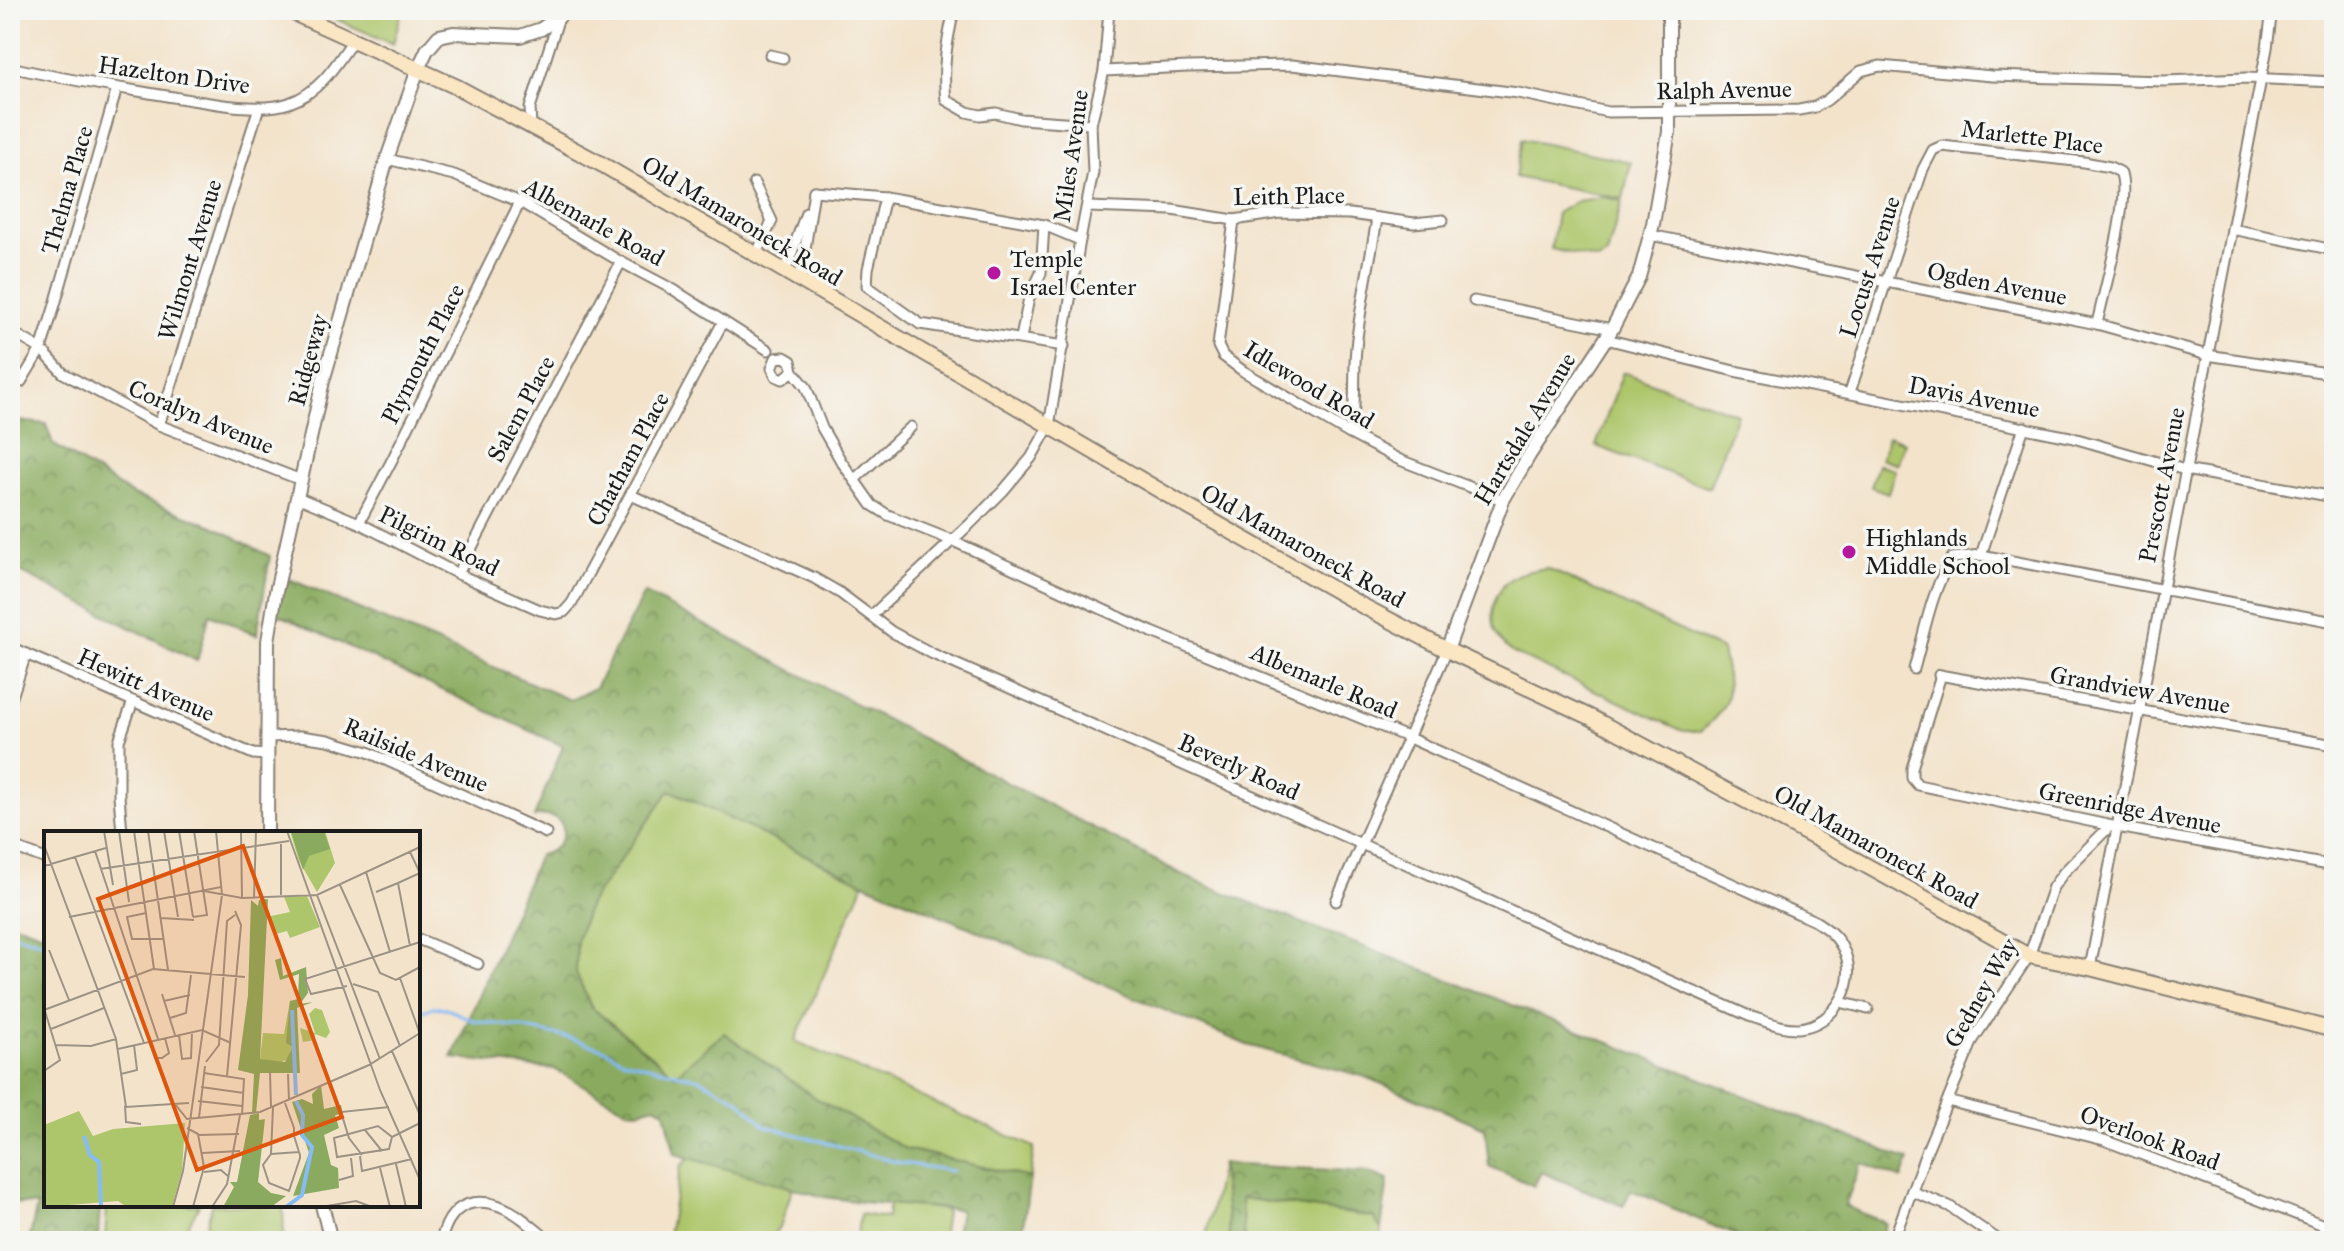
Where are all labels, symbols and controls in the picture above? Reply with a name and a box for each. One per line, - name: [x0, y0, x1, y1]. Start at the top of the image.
- street label: Hazelton Drive: [96, 50, 252, 100]
- street label: Ralph Avenue: [1656, 74, 1792, 106]
- street label: Miles Avenue: [1047, 88, 1095, 224]
- street label: Marlette Place: [1959, 113, 2105, 161]
- street label: Thelma Place: [34, 122, 100, 258]
- street label: Old Mamaroneck Road: [636, 149, 848, 293]
- street label: Albemarle Road: [518, 171, 670, 273]
- street label: Wilmont Avenue: [151, 176, 229, 344]
- street label: Leith Place: [1233, 180, 1345, 212]
- street label: Locust Avenue: [1833, 192, 1907, 342]
- place label: Temple Israel Center: [1010, 244, 1136, 302]
- street label: Ogden Avenue: [1925, 256, 2069, 312]
- marker: Temple Israel Center: [985, 264, 1003, 282]
- street label: Plymouth Place: [375, 279, 471, 429]
- street label: Ridgeway: [281, 310, 335, 409]
- street label: Idlewood Road: [1238, 334, 1380, 436]
- street label: Hartsdale Avenue: [1468, 347, 1582, 511]
- street label: Salem Place: [480, 351, 562, 467]
- street label: Davis Avenue: [1906, 370, 2042, 424]
- street label: Coralyn Avenue: [124, 373, 278, 461]
- street label: Chatham Place: [580, 387, 676, 531]
- street label: Prescott Avenue: [2132, 405, 2192, 565]
- street label: Old Mamaroneck Road: [1196, 477, 1410, 615]
- street label: Pilgrim Road: [374, 499, 504, 583]
- place label: Highlands Middle School: [1865, 523, 2011, 581]
- marker: Highlands Middle School: [1840, 543, 1858, 561]
- street label: Albemarle Road: [1245, 636, 1402, 725]
- street label: Hewitt Avenue: [73, 641, 219, 729]
- street label: Grandview Avenue: [2047, 659, 2233, 721]
- street label: Railside Avenue: [339, 711, 493, 799]
- street label: Beverly Road: [1174, 727, 1304, 807]
- street label: Greenridge Avenue: [2036, 776, 2224, 840]
- street label: Old Mamaroneck Road: [1769, 778, 1983, 916]
- inset map: [44, 831, 420, 1207]
- street label: Gedney Way: [1938, 932, 2025, 1053]
- street label: Overlook Road: [2076, 1099, 2224, 1177]

